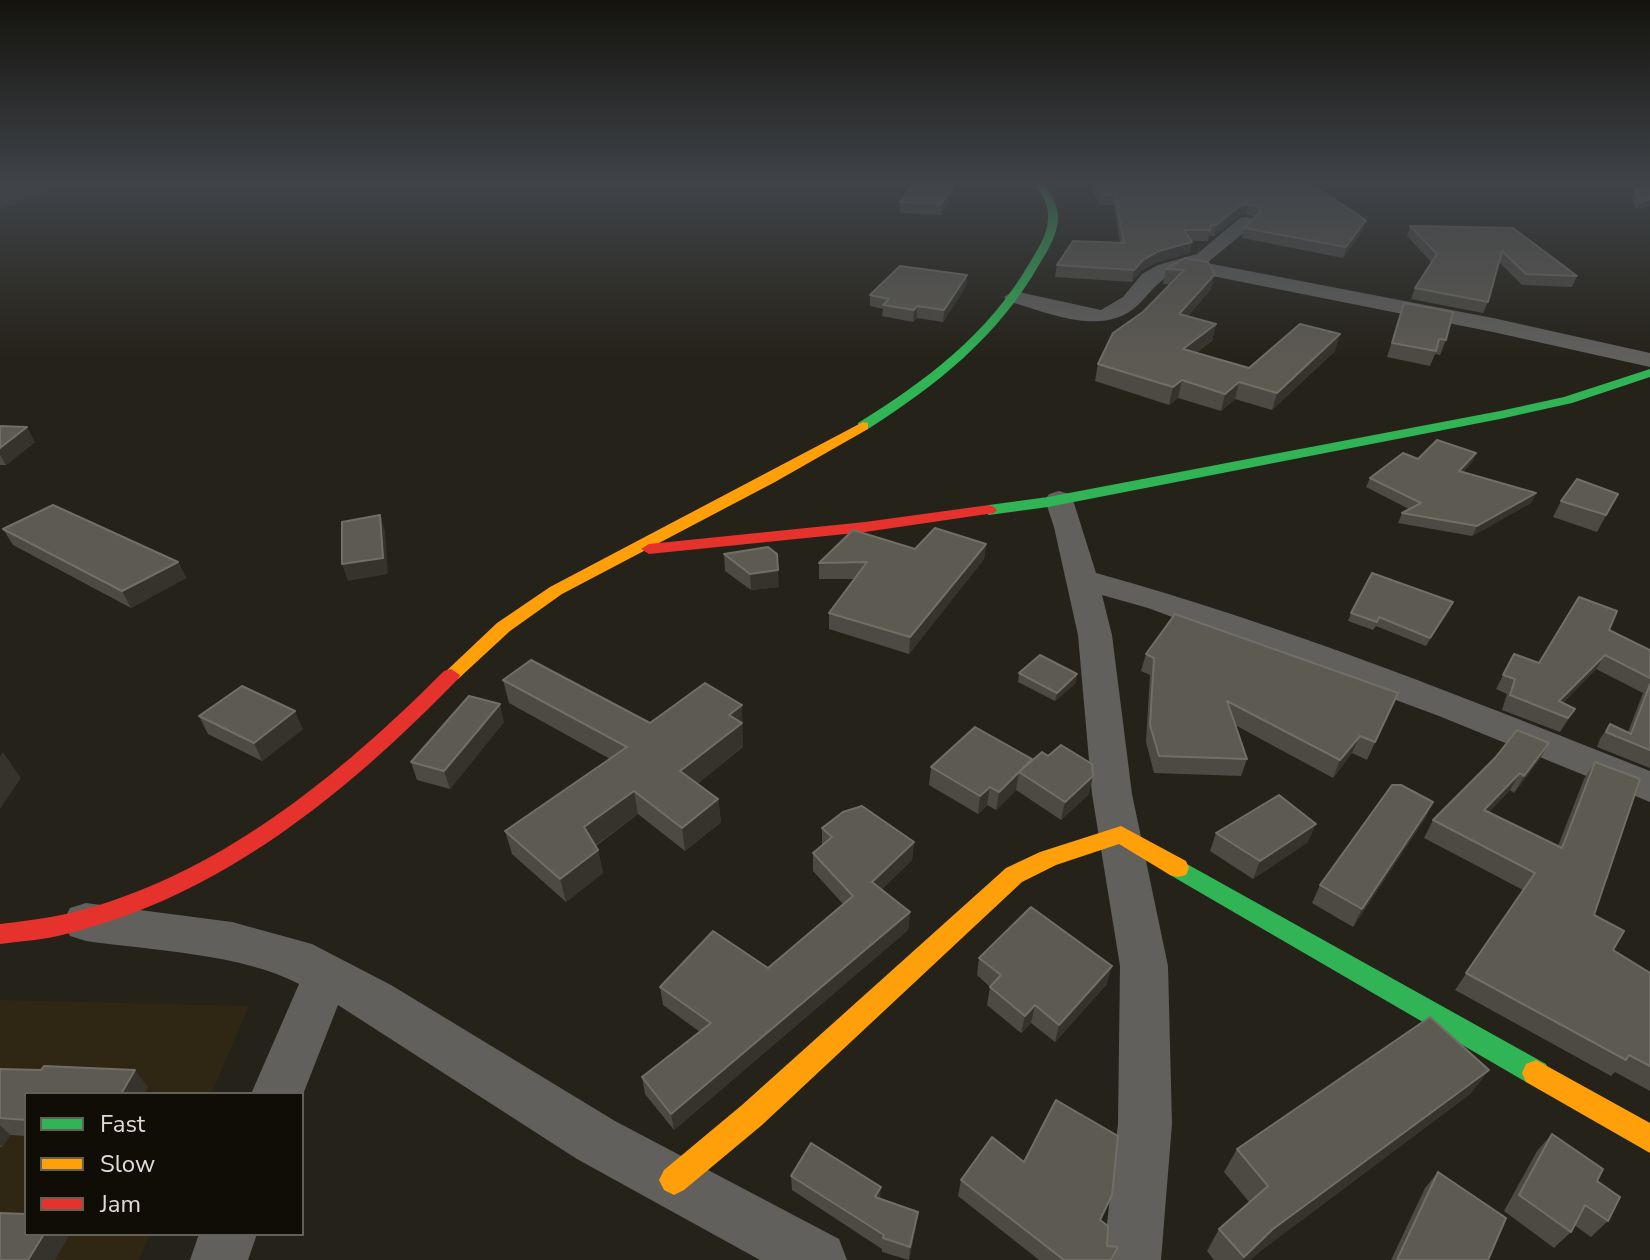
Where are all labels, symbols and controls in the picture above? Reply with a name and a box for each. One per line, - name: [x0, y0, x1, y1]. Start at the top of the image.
- legend: [24, 1092, 304, 1236]
- text: Fast: [100, 1108, 145, 1140]
- text: Slow: [100, 1148, 155, 1180]
- text: Jam: [100, 1188, 141, 1220]

